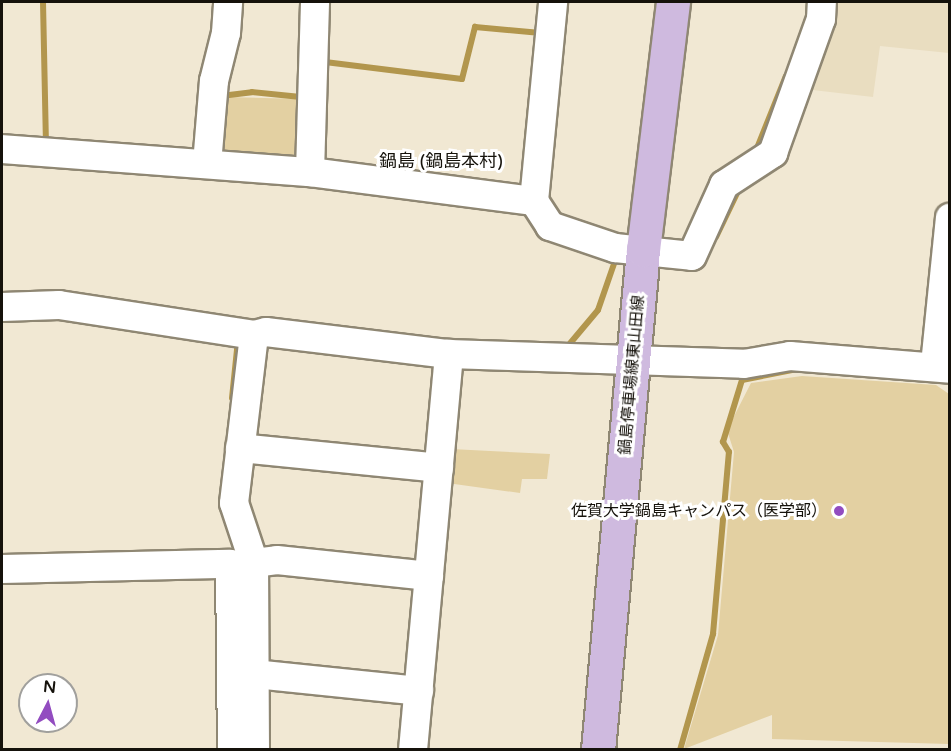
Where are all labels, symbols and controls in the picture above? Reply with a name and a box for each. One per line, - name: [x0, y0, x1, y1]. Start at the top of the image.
- district label: 鍋島 (鍋島本村): [379, 150, 503, 172]
- street label: 鍋島停車場線東山田線: [615, 294, 649, 456]
- place label: 佐賀大学鍋島キャンパス（医学部）: [571, 501, 827, 521]
- marker: 佐賀大学鍋島キャンパス（医学部）: [832, 504, 846, 518]
- north arrow: [18, 673, 78, 733]
- text: N: [42, 676, 57, 698]

